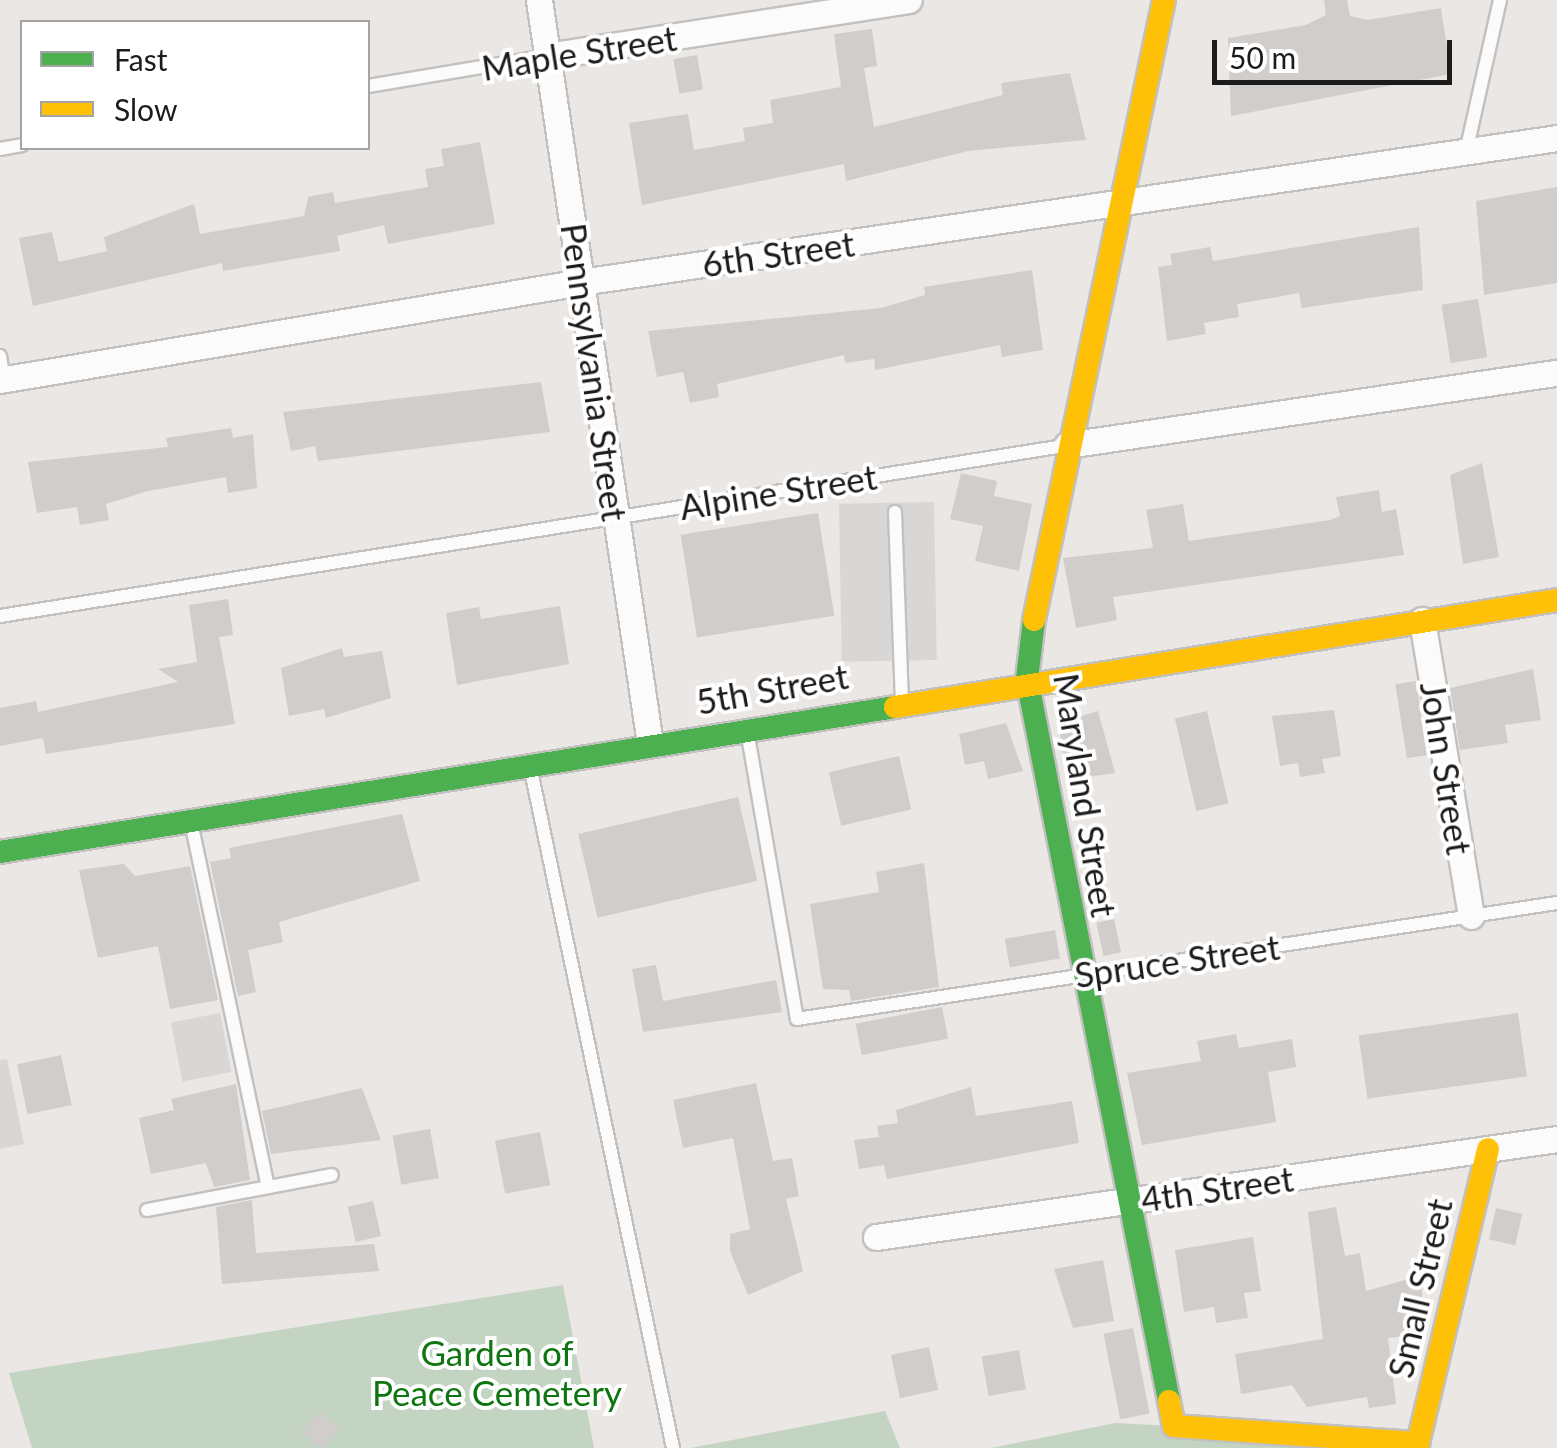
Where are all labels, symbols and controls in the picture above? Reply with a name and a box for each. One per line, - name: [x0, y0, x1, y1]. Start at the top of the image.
- street label: Maple Street: [479, 16, 679, 88]
- legend: [20, 20, 370, 150]
- scale bar: [1217, 20, 1457, 82]
- text: 50 m: [1229, 39, 1296, 75]
- text: Fast: [114, 41, 168, 77]
- text: Slow: [114, 91, 177, 127]
- street label: Pennsylvania Street: [553, 220, 637, 524]
- street label: 6th Street: [699, 222, 857, 284]
- street label: Alpine Street: [676, 455, 880, 527]
- street label: 5th Street: [693, 654, 851, 722]
- street label: Maryland Street: [1046, 670, 1126, 920]
- street label: John Street: [1413, 679, 1481, 857]
- street label: Spruce Street: [1072, 925, 1282, 995]
- street label: 4th Street: [1138, 1157, 1296, 1219]
- street label: Small Street: [1378, 1194, 1460, 1382]
- park label: Garden of Peace Cemetery: [372, 1331, 622, 1413]

